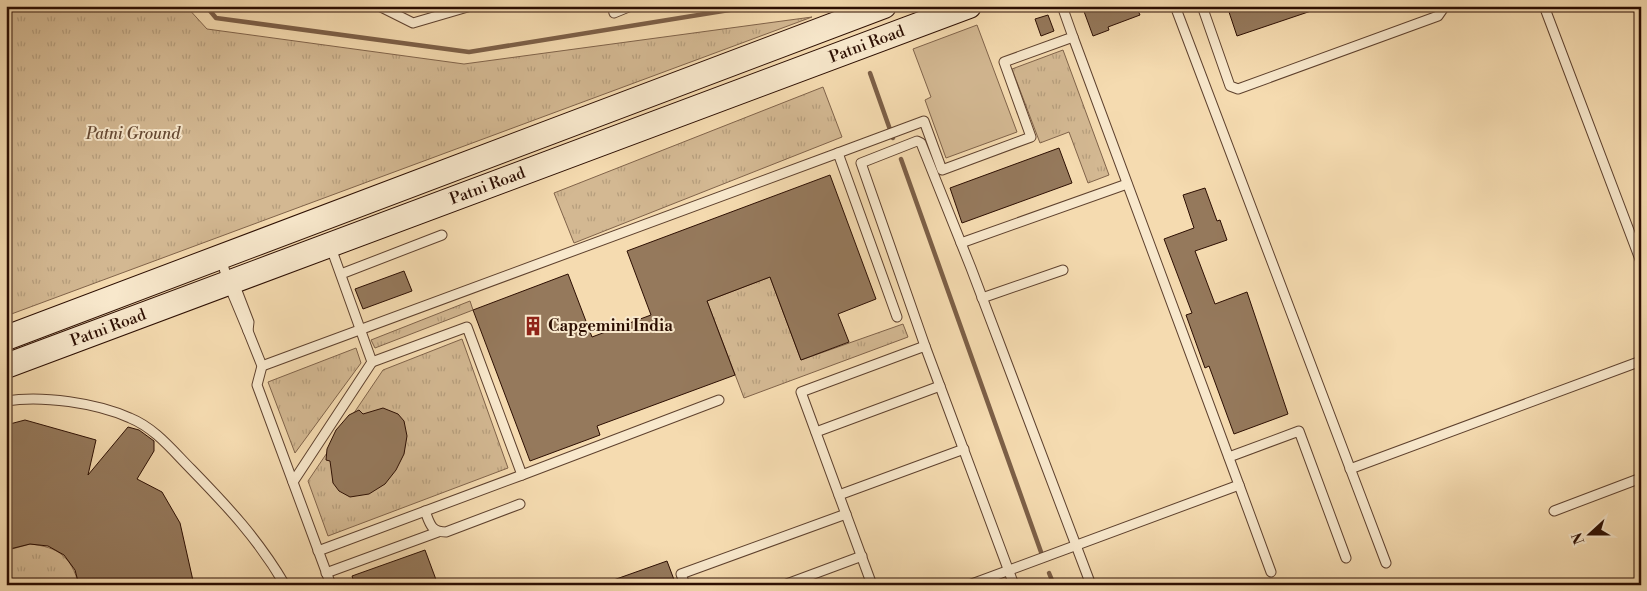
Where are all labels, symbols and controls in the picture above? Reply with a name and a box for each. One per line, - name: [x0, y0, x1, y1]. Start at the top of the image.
- street label: Patni Road: [826, 21, 907, 67]
- park label: Patni Ground: [85, 124, 181, 144]
- street label: Patni Road: [447, 163, 528, 209]
- street label: Patni Road: [68, 305, 149, 351]
- building icon: Capgemini India: [522, 315, 544, 337]
- place label: Capgemini India: [548, 316, 673, 336]
- north arrow: [1564, 508, 1614, 558]
- text: N: [1568, 530, 1589, 547]

